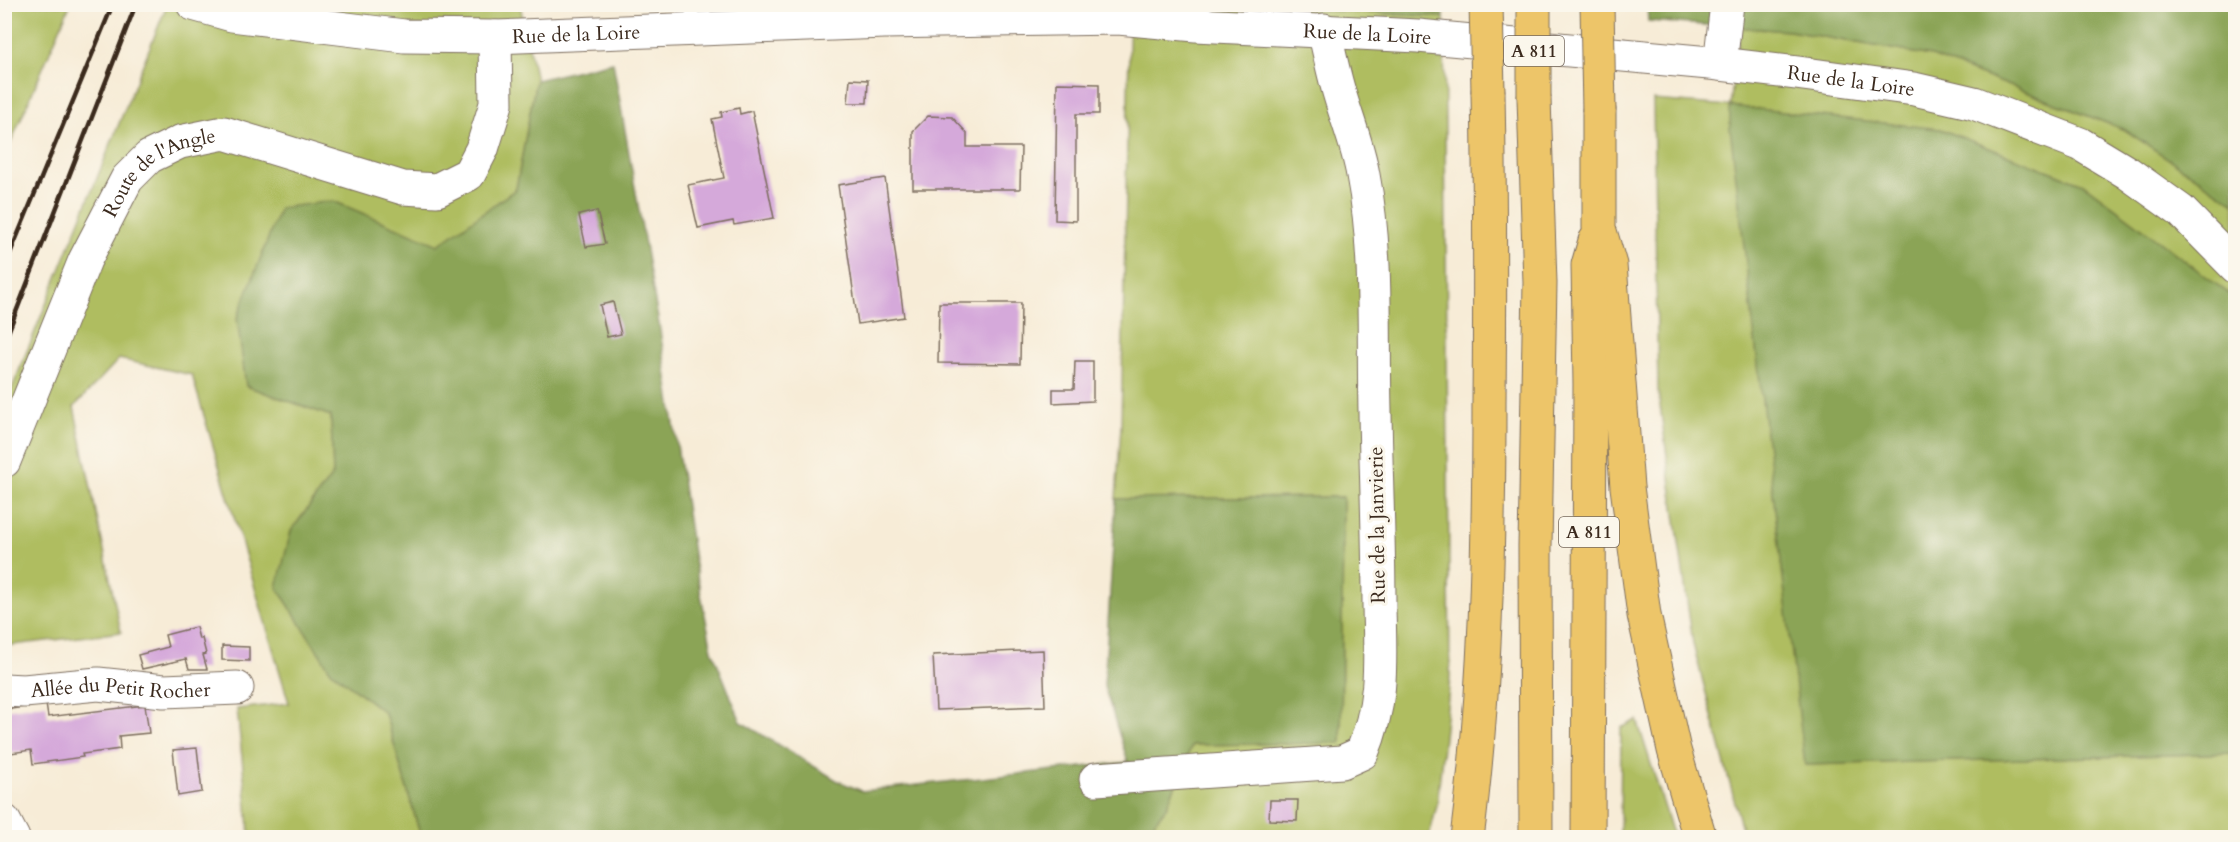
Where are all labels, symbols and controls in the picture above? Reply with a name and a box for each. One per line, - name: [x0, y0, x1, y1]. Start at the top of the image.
- street label: Rue de la Loire: [1303, 17, 1433, 51]
- street label: Rue de la Loire: [511, 18, 641, 50]
- road number: A 811: [1504, 36, 1564, 66]
- street label: Rue de la Loire: [1786, 58, 1916, 102]
- street label: Route de l'Angle: [96, 122, 218, 222]
- street label: Rue de la Janvierie: [1362, 446, 1392, 604]
- road number: A 811: [1559, 517, 1619, 547]
- street label: Allée du Petit Rocher: [29, 670, 212, 705]

